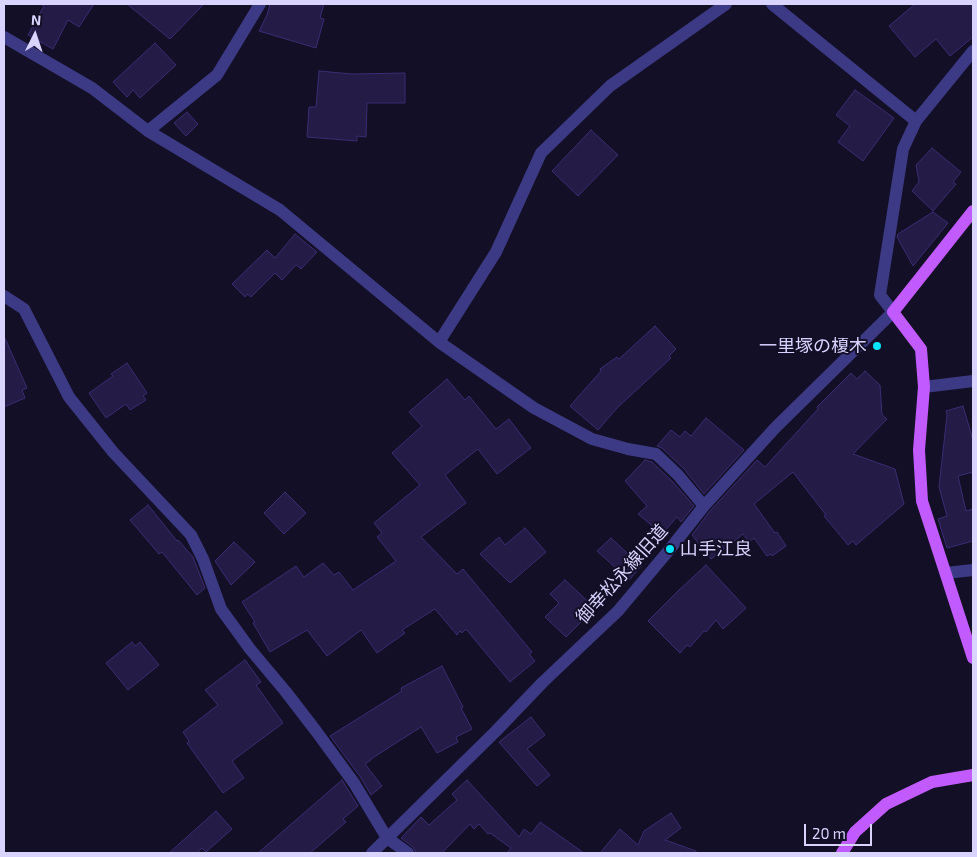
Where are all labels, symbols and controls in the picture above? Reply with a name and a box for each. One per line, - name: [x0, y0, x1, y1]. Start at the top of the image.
- north arrow: [10, 10, 60, 60]
- text: N: [30, 11, 42, 28]
- place label: 一里塚の榎木: [759, 335, 867, 357]
- marker: 一里塚の榎木: [871, 340, 883, 352]
- street label: 御幸松永線旧道: [572, 520, 672, 628]
- place label: 山手江良: [680, 538, 752, 560]
- marker: 山手江良: [664, 543, 676, 555]
- scale bar: [807, 814, 874, 846]
- text: 20 m: [812, 824, 846, 842]

